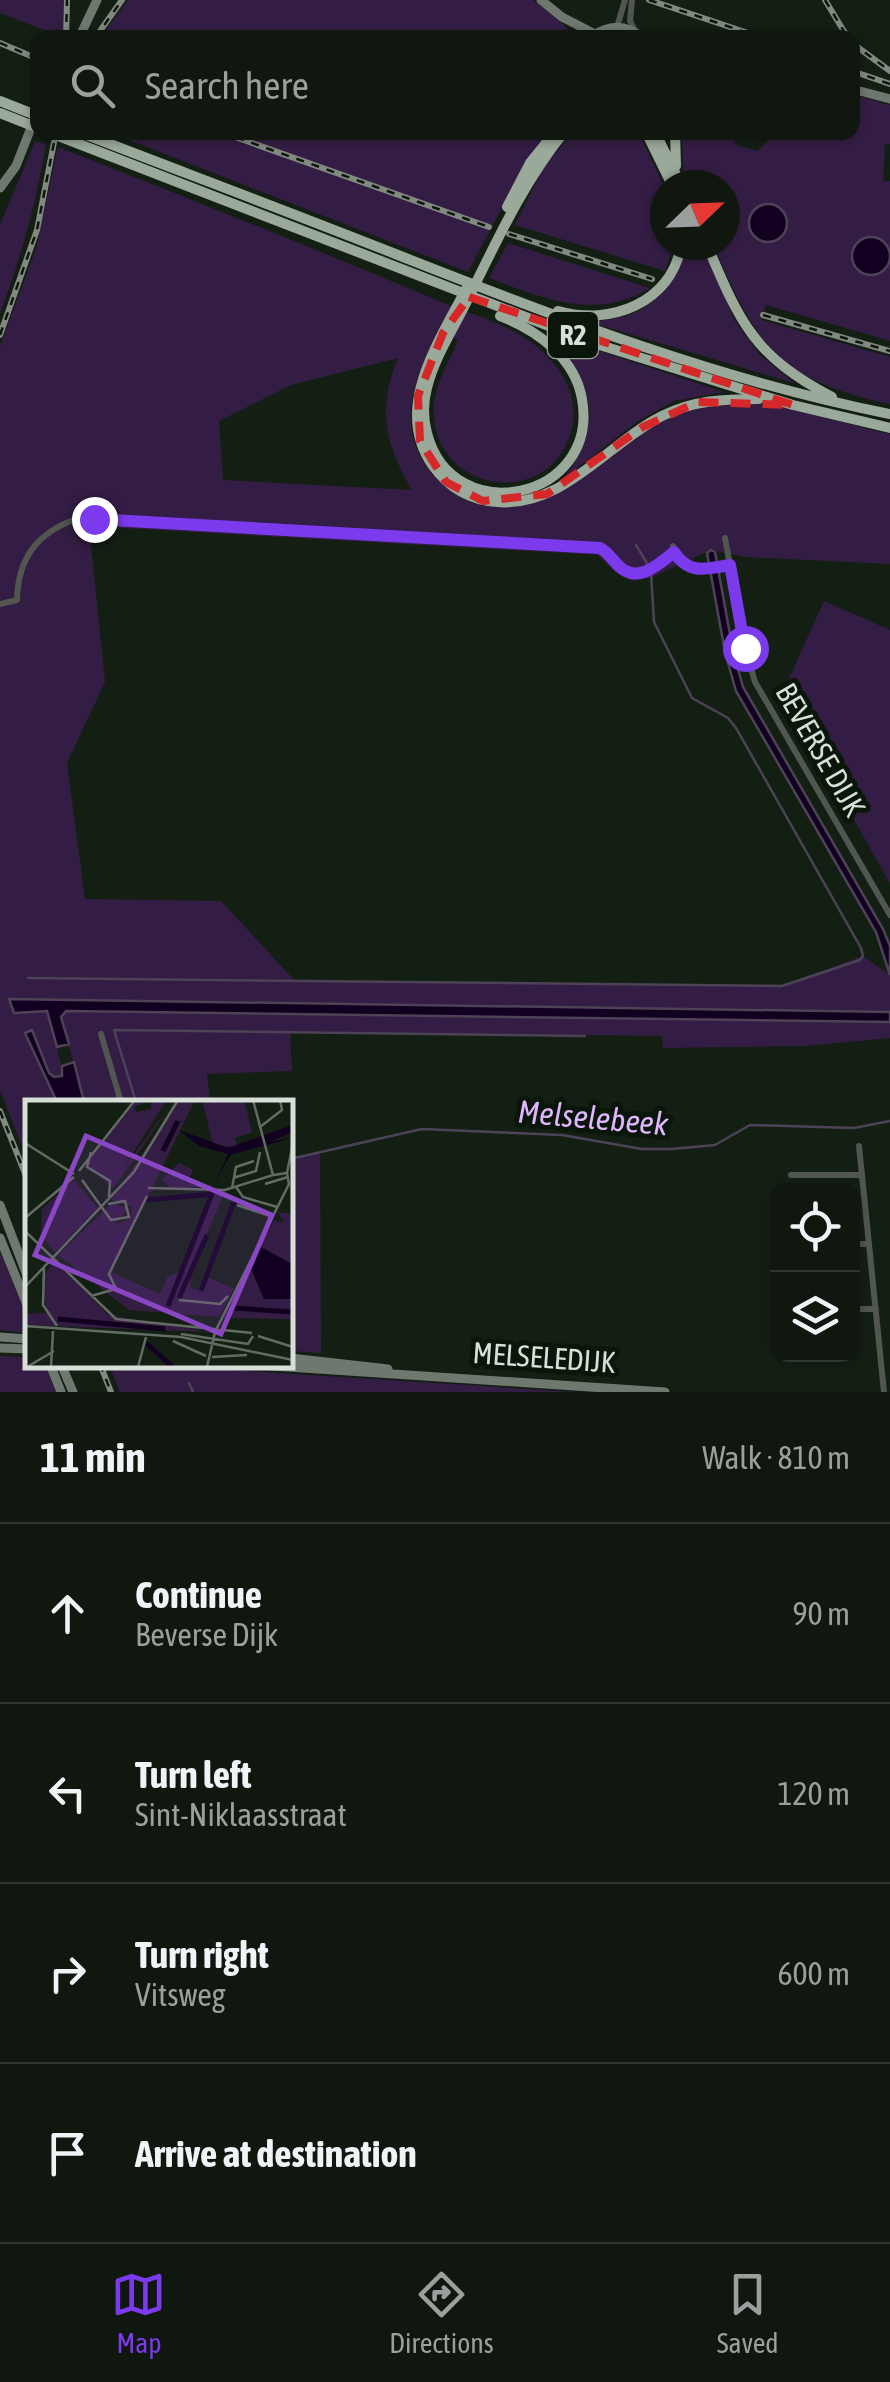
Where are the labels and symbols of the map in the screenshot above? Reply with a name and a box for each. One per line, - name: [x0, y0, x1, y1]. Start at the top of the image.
- north arrow: [650, 170, 740, 260]
- road number: R2: [548, 312, 598, 358]
- route end: [72, 497, 118, 543]
- route start: [723, 626, 769, 672]
- street label: BEVERSE DIJK: [769, 677, 873, 822]
- water label: Melselebeek: [516, 1093, 671, 1143]
- inset map: [25, 1100, 292, 1367]
- street label: MELSELEDIJK: [472, 1335, 617, 1379]

